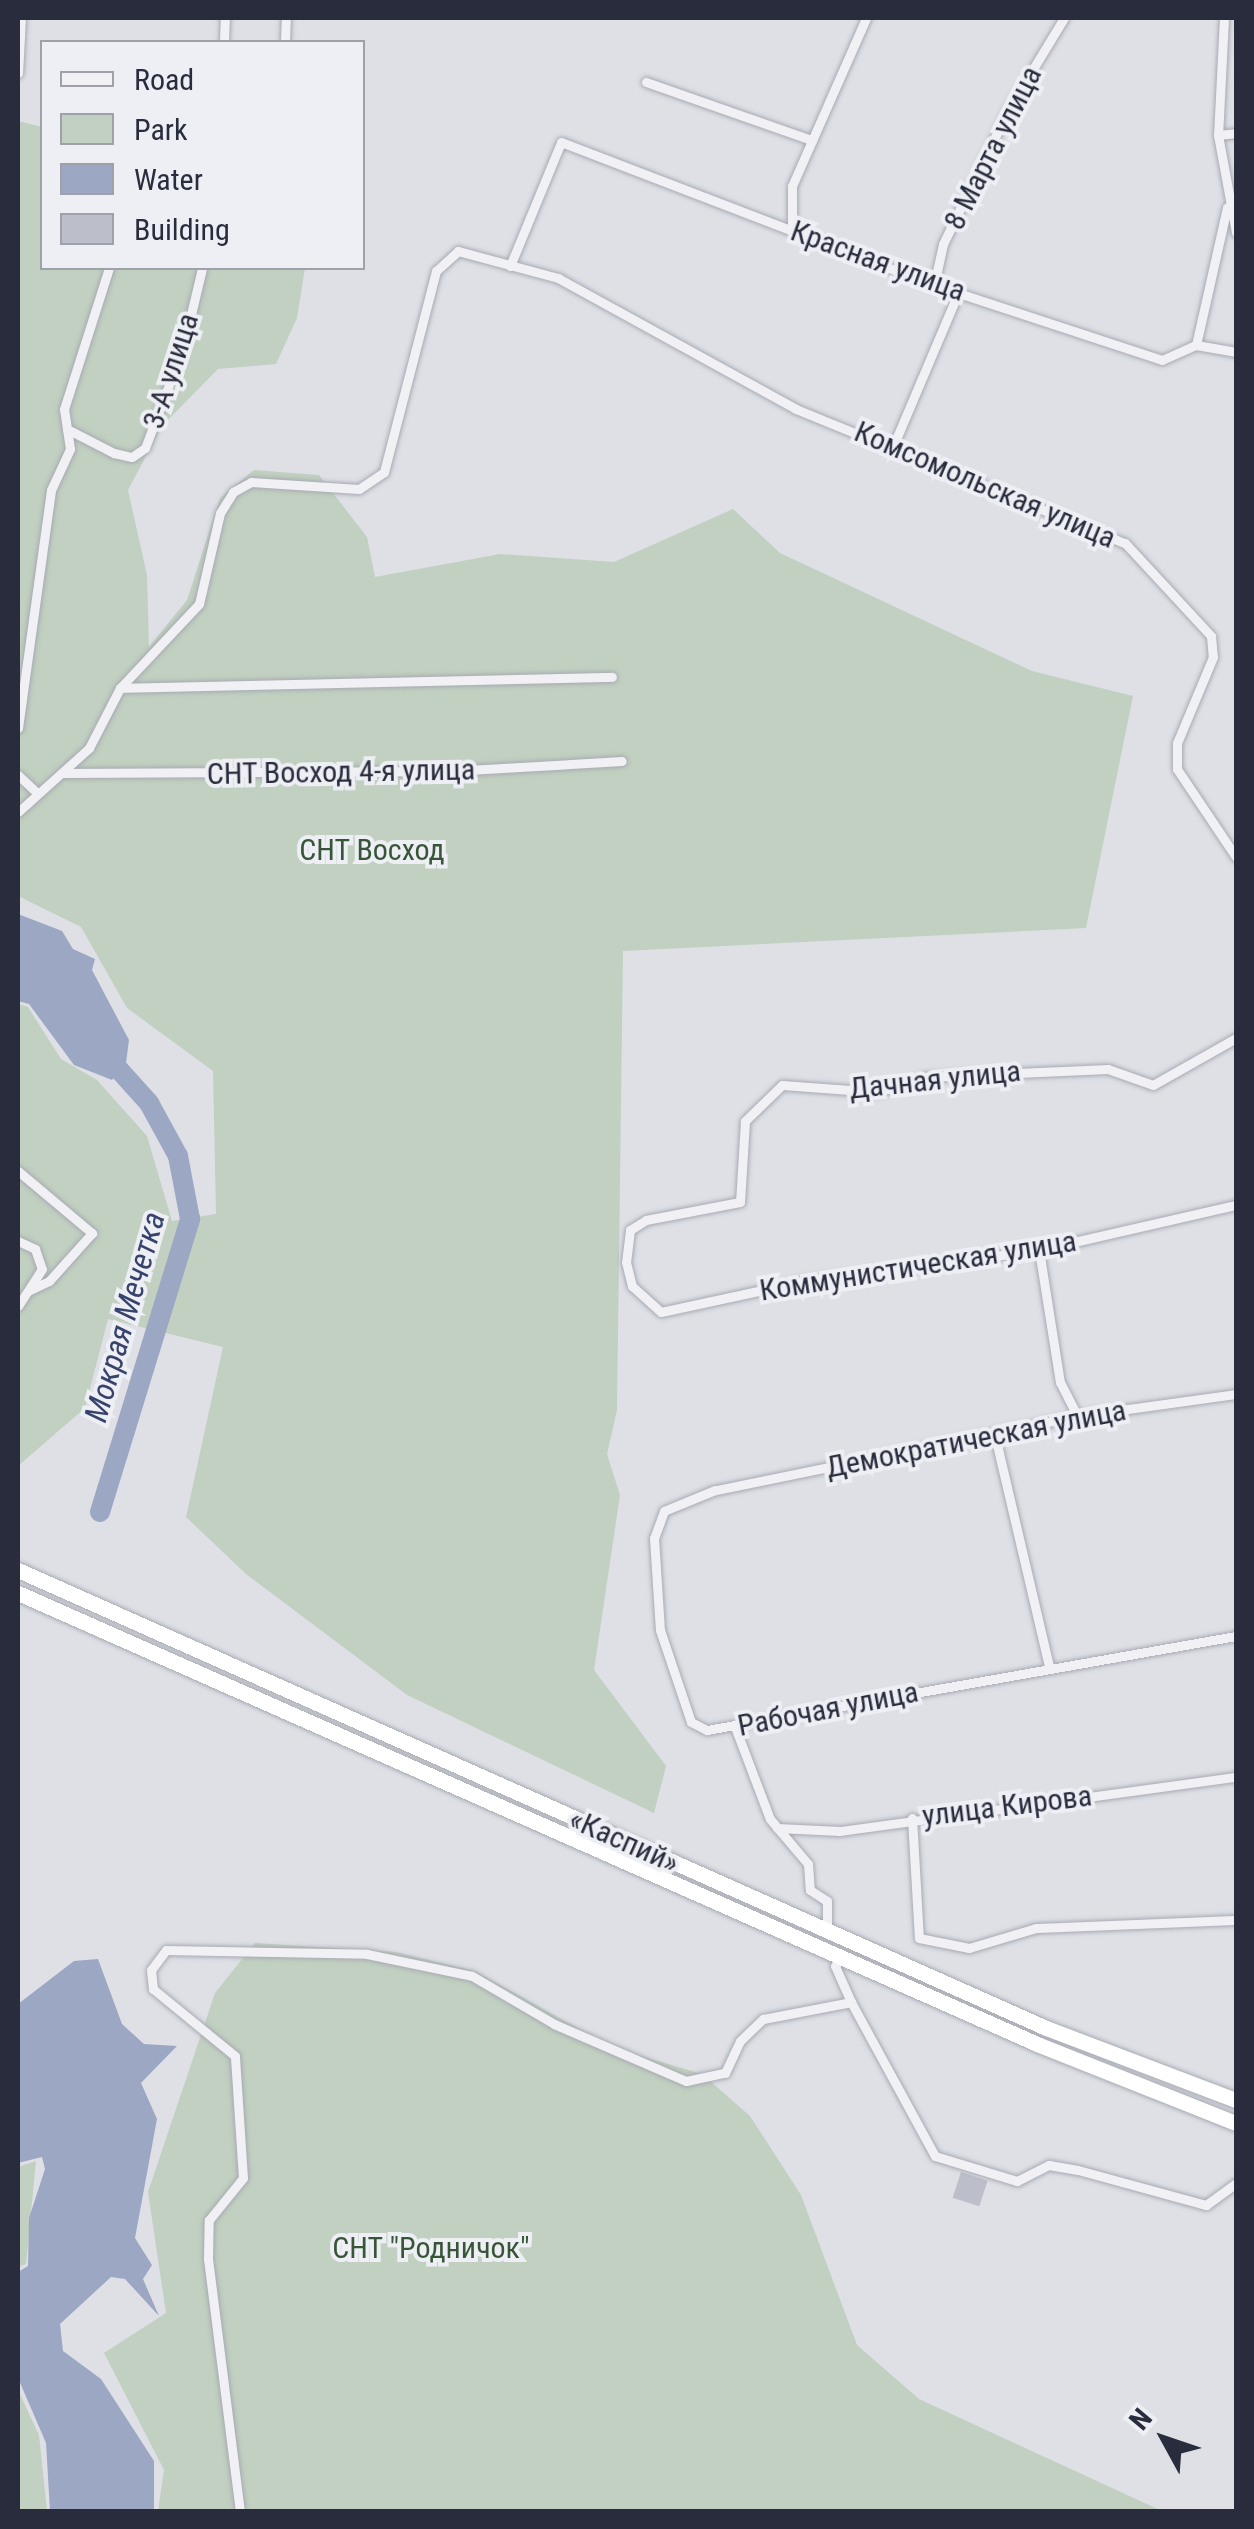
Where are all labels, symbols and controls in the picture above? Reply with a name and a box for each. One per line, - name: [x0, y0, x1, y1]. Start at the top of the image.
- legend: [40, 40, 365, 270]
- street label: 8 Марта улица: [936, 60, 1050, 236]
- text: Road: [134, 62, 194, 97]
- text: Park: [134, 112, 188, 147]
- text: Water: [134, 162, 203, 197]
- text: Building: [134, 212, 230, 247]
- street label: Красная улица: [786, 213, 970, 309]
- street label: 3-А улица: [135, 309, 207, 433]
- street label: Комсомольская улица: [849, 414, 1121, 556]
- street label: СНТ Восход 4-я улица: [206, 752, 476, 792]
- park label: СНТ Восход: [299, 832, 445, 868]
- street label: Дачная улица: [848, 1053, 1022, 1107]
- water label: Мокрая Мечетка: [77, 1208, 173, 1426]
- street label: Коммунистическая улица: [757, 1223, 1079, 1309]
- street label: Демократическая улица: [823, 1392, 1129, 1486]
- street label: Рабочая улица: [735, 1674, 921, 1744]
- street label: улица Кирова: [920, 1778, 1094, 1834]
- street label: «Каспий»: [564, 1801, 684, 1881]
- park label: СНТ "Родничок": [332, 2230, 530, 2266]
- north arrow: [1114, 2389, 1214, 2489]
- text: N: [1122, 2402, 1159, 2437]

